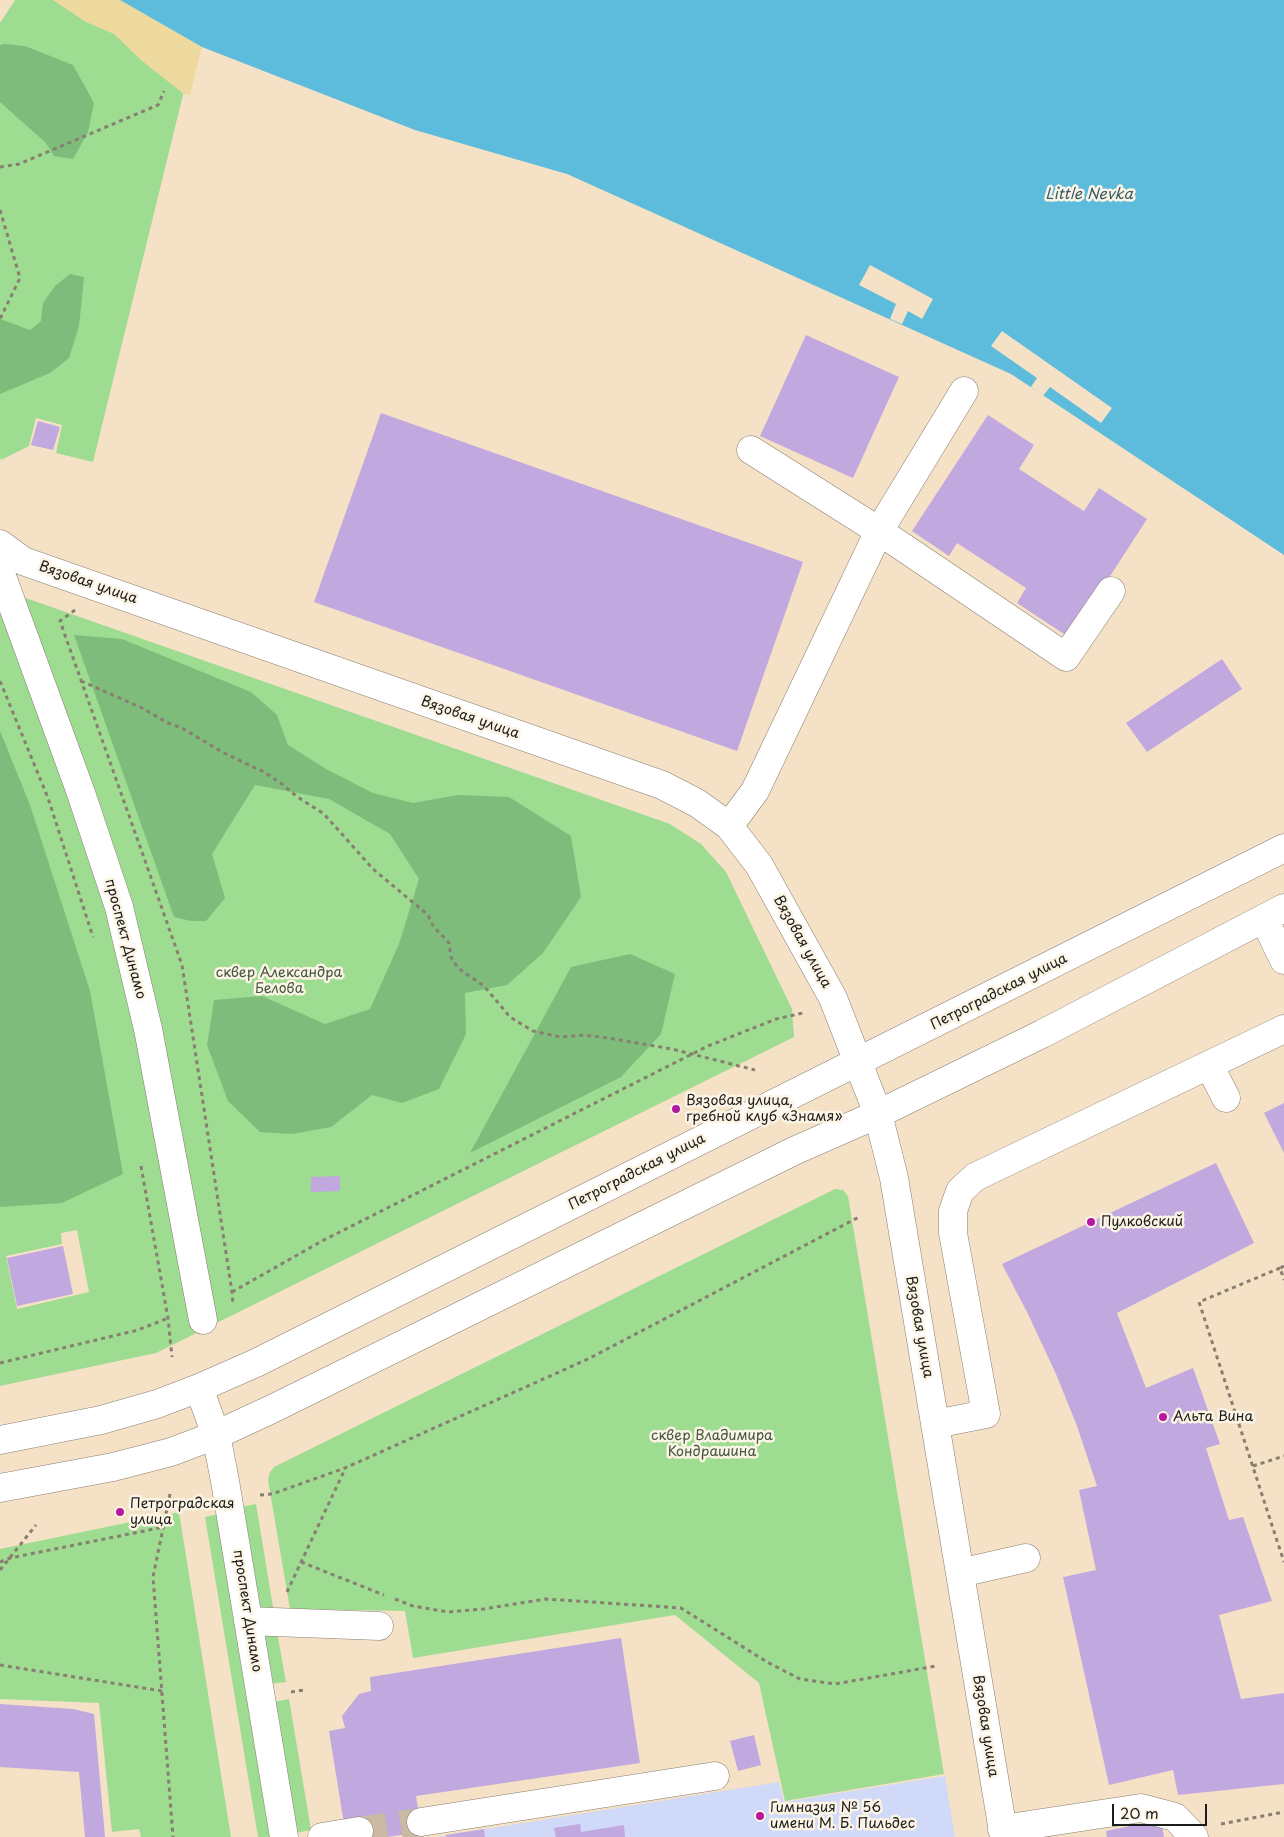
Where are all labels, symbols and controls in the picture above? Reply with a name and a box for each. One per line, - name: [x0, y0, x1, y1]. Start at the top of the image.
- water label: Little Nevka: [1045, 186, 1133, 204]
- street label: Вязовая улица: [36, 558, 140, 608]
- street label: Вязовая улица: [418, 693, 522, 743]
- street label: проспект Динамо: [101, 877, 149, 1001]
- street label: Вязовая улица: [770, 893, 834, 991]
- street label: Петроградская улица: [928, 950, 1070, 1034]
- park label: сквер Александра Белова: [216, 965, 342, 998]
- place label: Вязовая улица, гребной клуб «Знамя»: [686, 1093, 842, 1126]
- marker: Вязовая улица, гребной клуб «Знамя»: [670, 1103, 682, 1115]
- street label: Петроградская улица: [566, 1130, 708, 1214]
- place label: Пулковский: [1101, 1214, 1183, 1230]
- marker: Пулковский: [1085, 1216, 1097, 1228]
- street label: Вязовая улица: [902, 1275, 936, 1379]
- place label: Альта Вина: [1173, 1409, 1253, 1425]
- marker: Альта Вина: [1157, 1411, 1169, 1423]
- park label: сквер Владимира Кондрашина: [651, 1428, 773, 1460]
- place label: Петроградская улица: [130, 1496, 235, 1528]
- marker: Петроградская улица: [114, 1506, 126, 1518]
- street label: проспект Динамо: [229, 1549, 265, 1673]
- street label: Вязовая улица: [969, 1674, 1001, 1778]
- scale bar: [1114, 1794, 1209, 1826]
- place label: Гимназия № 56 имени М. Б. Пильдес: [770, 1800, 915, 1832]
- text: 20 m: [1120, 1801, 1159, 1824]
- marker: Гимназия № 56 имени М. Б. Пильдес: [754, 1810, 766, 1822]

